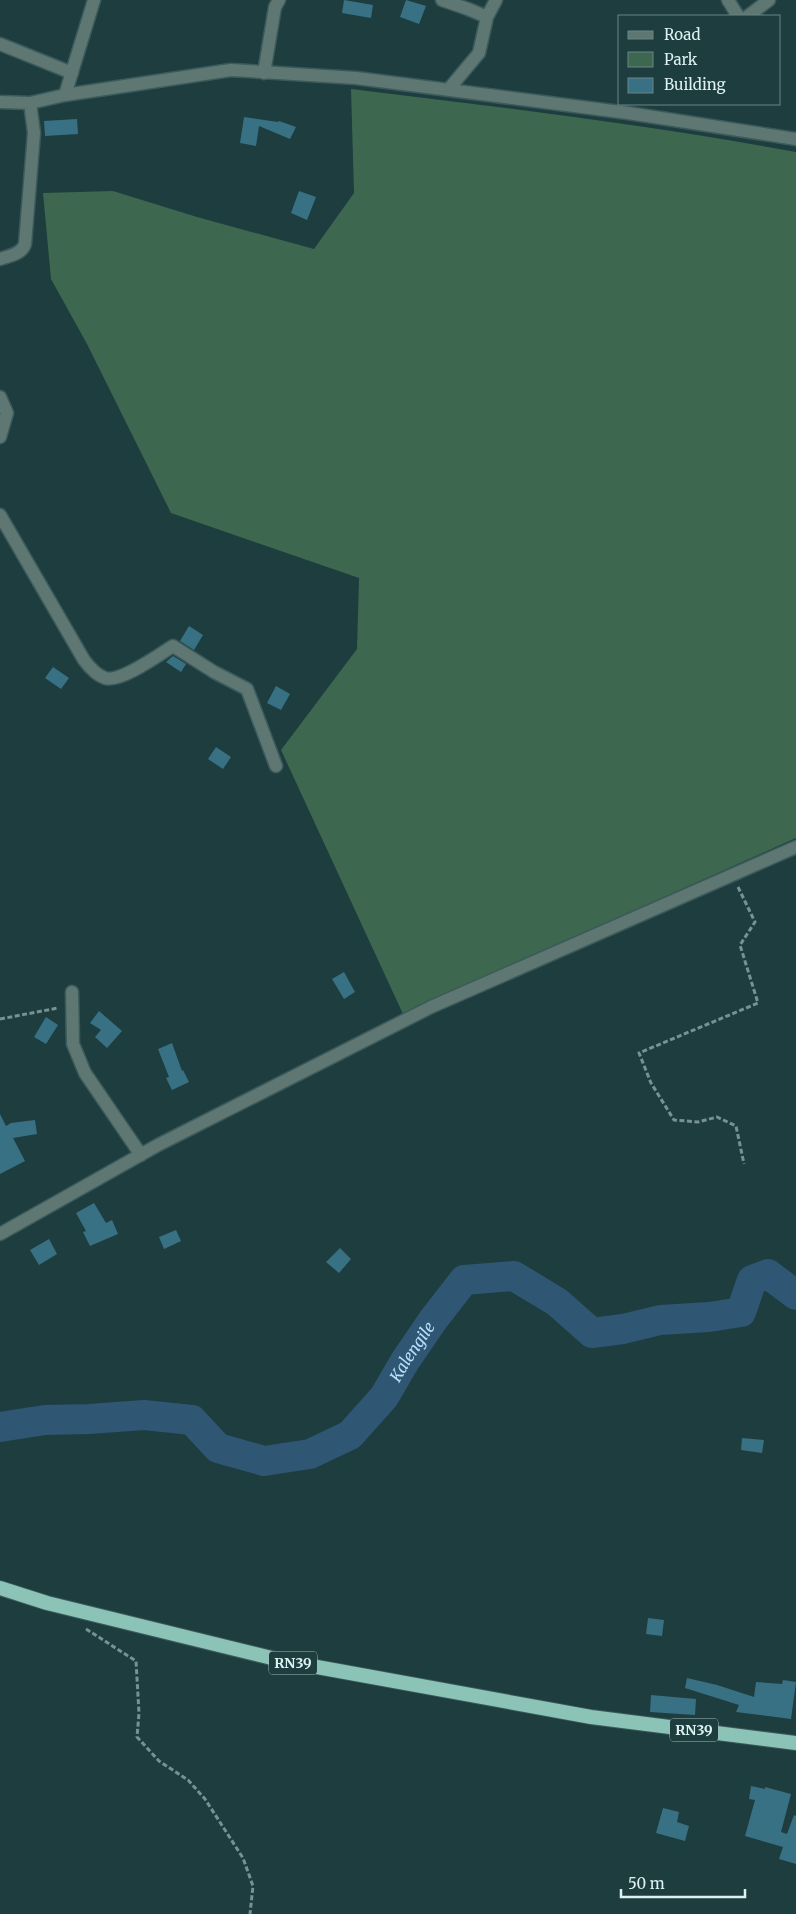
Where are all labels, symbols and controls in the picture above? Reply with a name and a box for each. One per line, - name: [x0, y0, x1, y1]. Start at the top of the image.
- legend: [618, 15, 781, 105]
- text: Road: [664, 25, 700, 44]
- text: Park: [664, 50, 698, 69]
- text: Building: [664, 75, 726, 94]
- water label: Kalengile: [385, 1318, 439, 1386]
- road number: RN39: [269, 1652, 317, 1675]
- road number: RN39: [670, 1718, 718, 1742]
- scale bar: [621, 1866, 745, 1898]
- text: 50 m: [628, 1874, 665, 1893]

